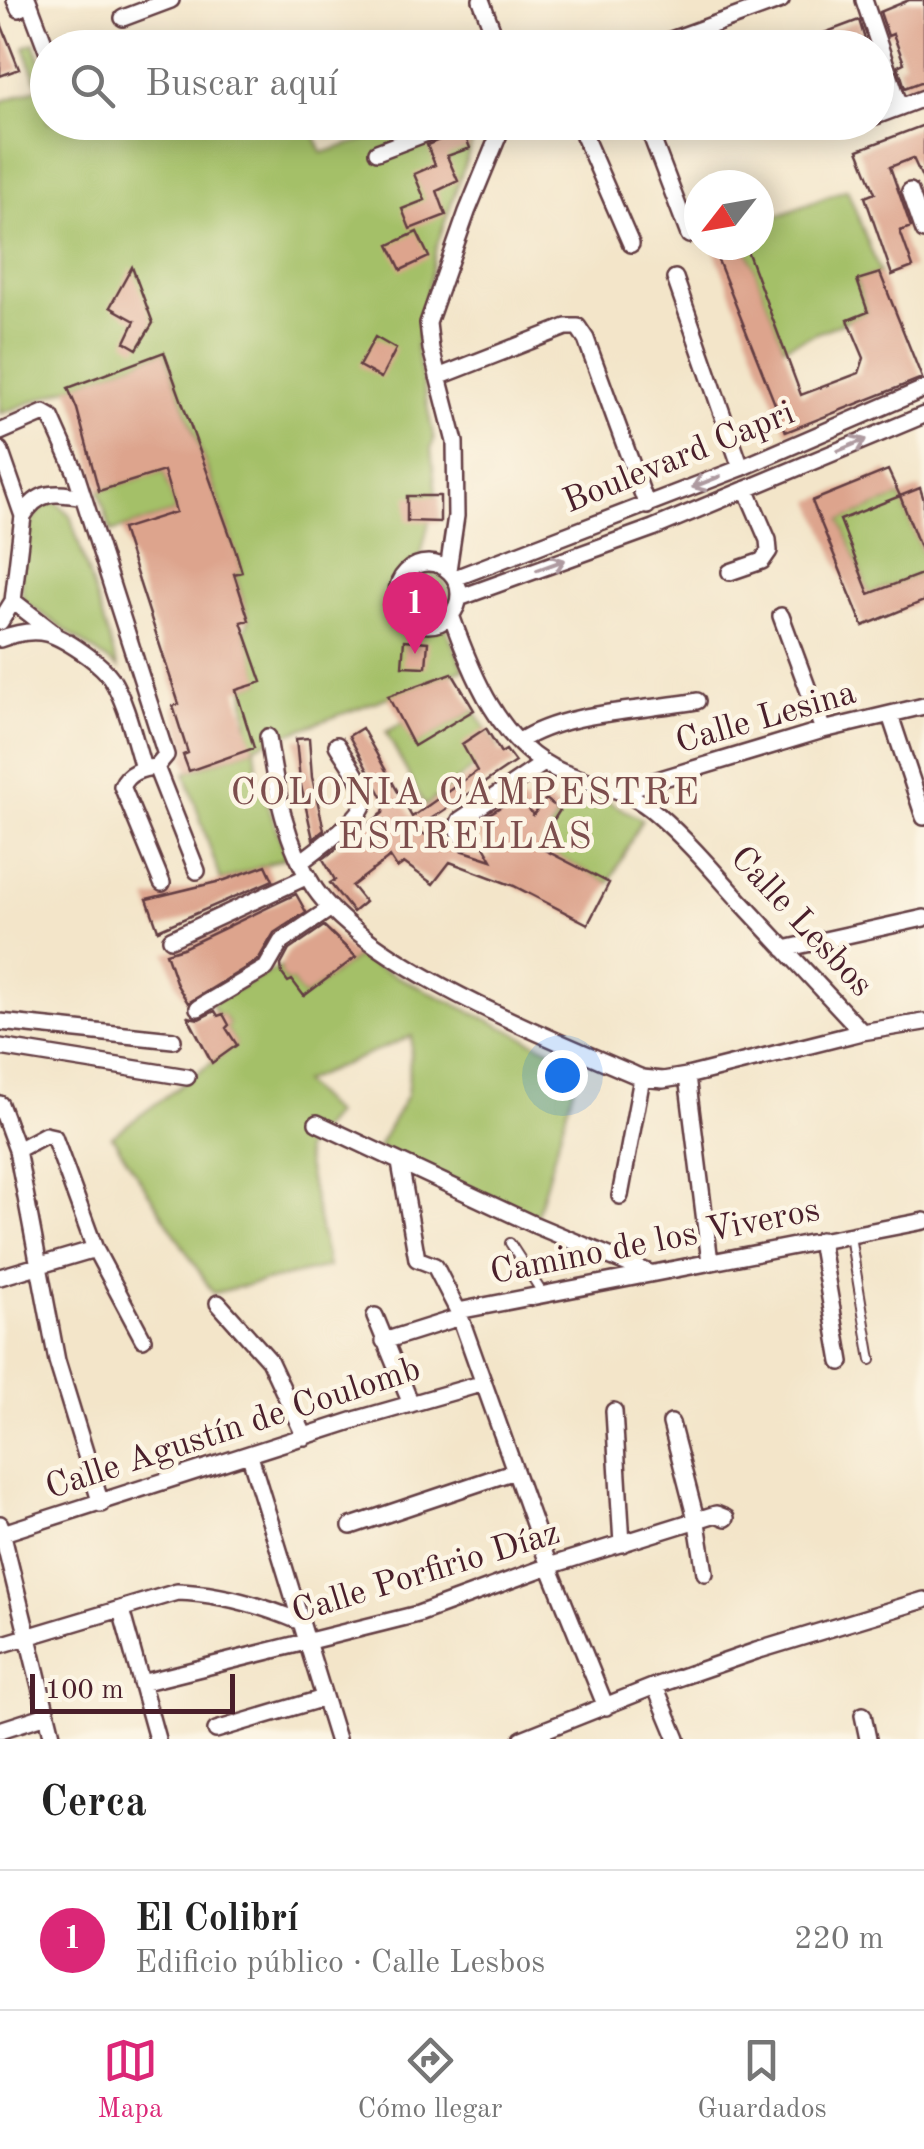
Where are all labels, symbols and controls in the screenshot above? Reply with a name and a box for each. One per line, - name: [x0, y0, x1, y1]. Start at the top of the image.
- search box: [30, 30, 894, 140]
- icon: search: [65, 58, 120, 113]
- text: Buscar aquí: [145, 66, 338, 104]
- north arrow: [684, 170, 774, 260]
- street label: Boulevard Capri: [559, 396, 799, 520]
- one-way arrow: [837, 434, 867, 452]
- one-way arrow: [691, 474, 721, 492]
- one-way arrow: [534, 555, 565, 573]
- pin: 1: [382, 572, 448, 654]
- street label: Calle Lesina: [672, 676, 860, 760]
- district label: COLONIA CAMPESTRE ESTRELLAS: [230, 775, 702, 857]
- street label: Calle Lesbos: [723, 840, 879, 1004]
- your location: [537, 1050, 588, 1101]
- street label: Camino de los Viveros: [487, 1193, 823, 1291]
- street label: Calle Agustín de Coulomb: [41, 1352, 425, 1506]
- street label: Calle Porfirio Díaz: [288, 1516, 564, 1630]
- scale bar: [30, 1669, 235, 1714]
- text: 100 m: [45, 1677, 124, 1705]
- text: Cerca: [40, 1783, 147, 1825]
- text: El Colibrí: [135, 1901, 299, 1939]
- text: 1: [63, 1924, 82, 1956]
- text: 220 m: [794, 1924, 884, 1956]
- text: Edificio público · Calle Lesbos: [135, 1948, 545, 1980]
- tab: Mapa: [97, 2033, 163, 2128]
- tab: Cómo llegar: [358, 2033, 503, 2128]
- tab: Guardados: [697, 2033, 827, 2128]

